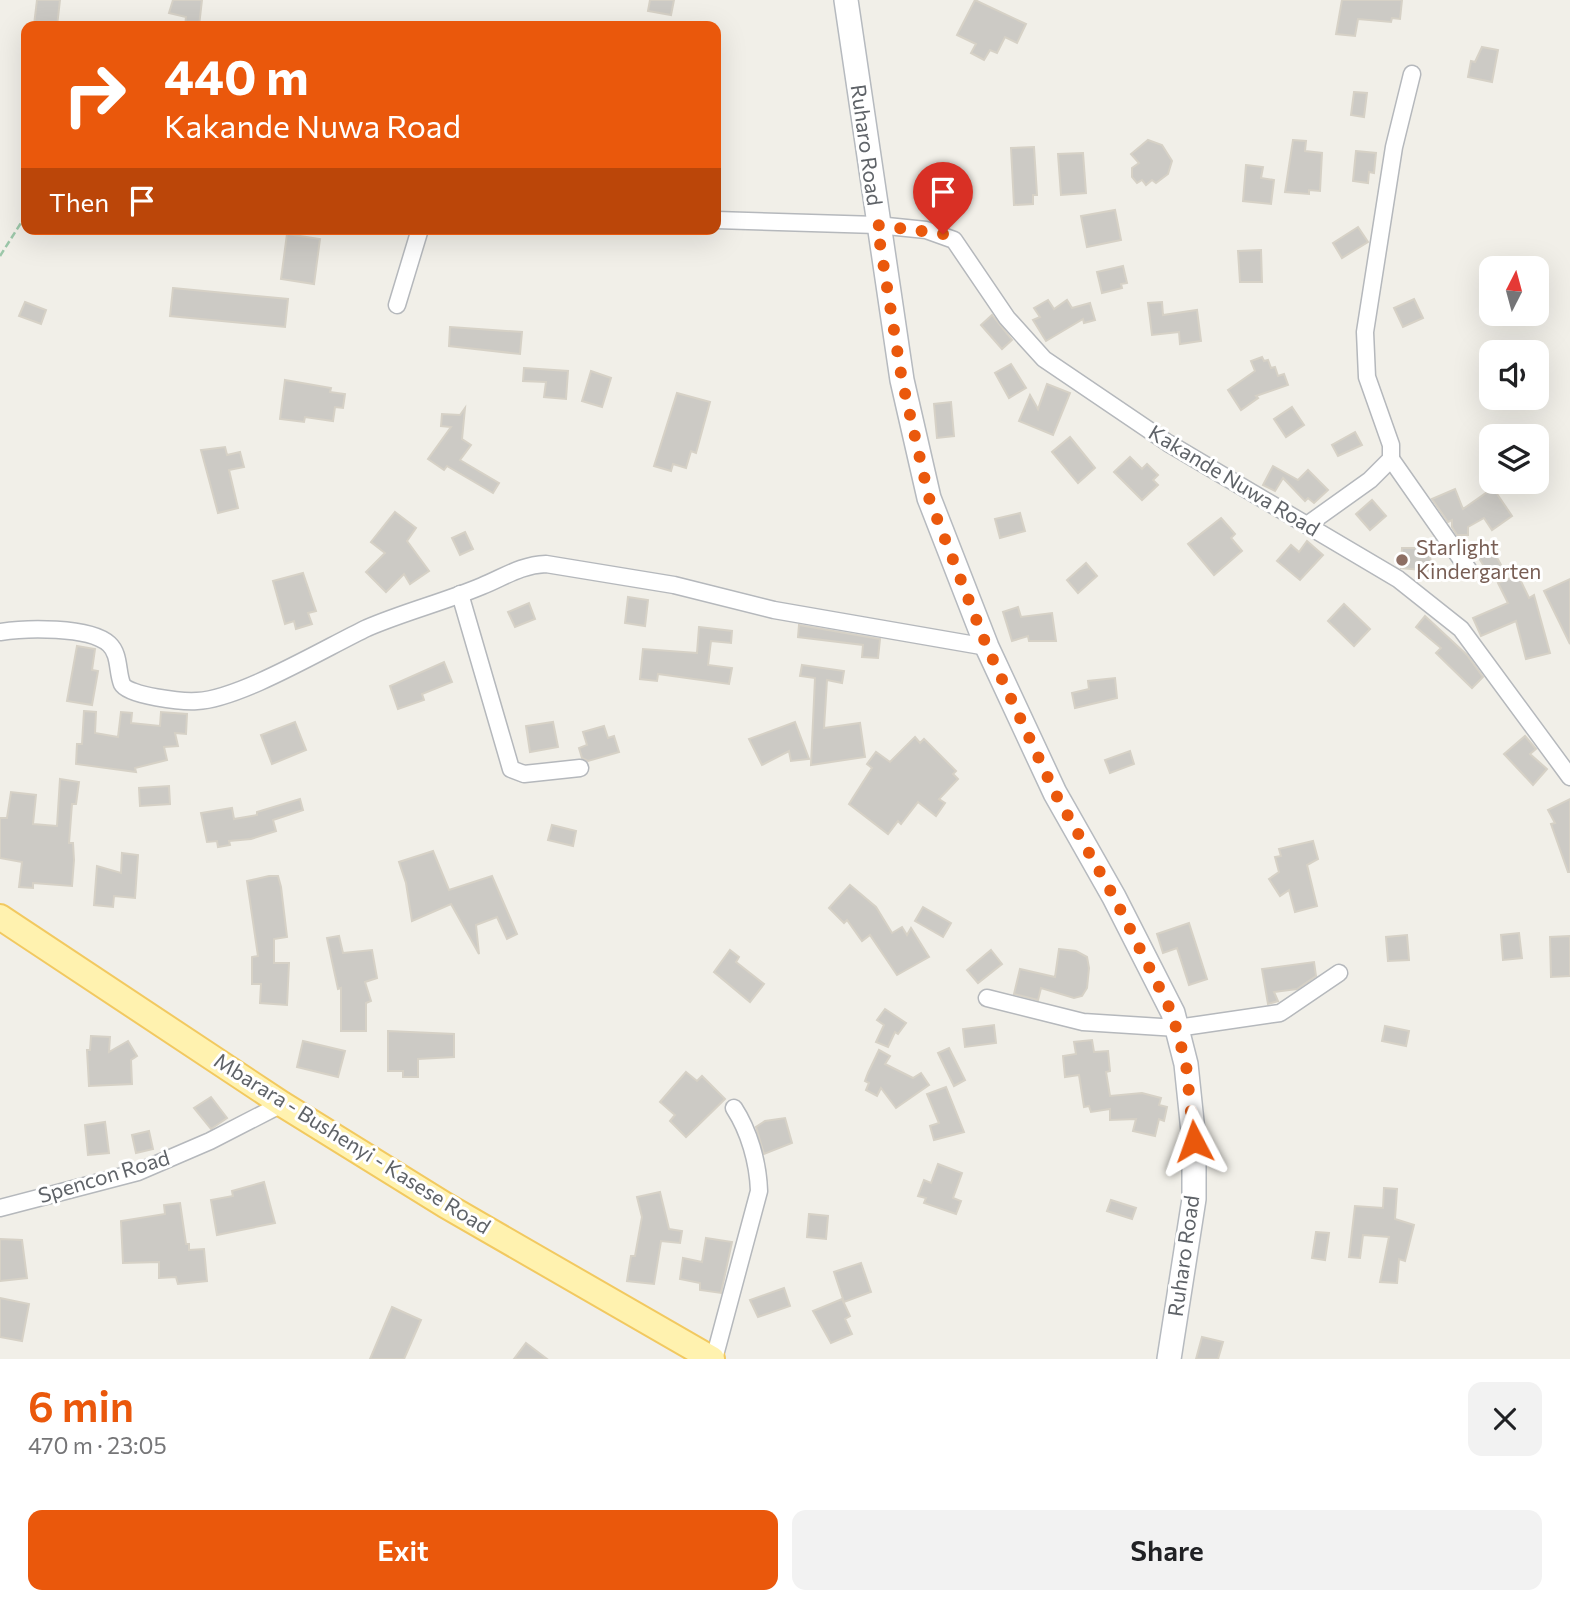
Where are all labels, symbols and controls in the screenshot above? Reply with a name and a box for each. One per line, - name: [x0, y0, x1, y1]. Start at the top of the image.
- text: 440 m: [164, 45, 309, 105]
- icon: right: [49, 49, 140, 140]
- street label: Ruharo Road: [847, 82, 888, 207]
- text: Kakande Nuwa Road: [164, 105, 461, 145]
- pin: [913, 162, 973, 234]
- icon: arrive: [924, 173, 962, 211]
- icon: arrive: [123, 182, 161, 220]
- text: Then: [49, 186, 109, 217]
- north arrow: [1479, 256, 1549, 326]
- map controls: [1479, 256, 1549, 494]
- button: sound: [1479, 340, 1549, 410]
- street label: Kakande Nuwa Road: [1145, 419, 1325, 541]
- button: layers: [1479, 424, 1549, 494]
- place label: Starlight Kindergarten: [1416, 534, 1541, 583]
- marker: Starlight Kindergarten: [1394, 552, 1410, 568]
- street label: Mbarara - Bushenyi - Kasese Road: [210, 1047, 496, 1238]
- position arrow: [1157, 1104, 1231, 1178]
- street label: Spencon Road: [35, 1144, 172, 1207]
- street label: Ruharo Road: [1162, 1193, 1203, 1318]
- text: 6 min: [28, 1379, 134, 1431]
- button: close: [1468, 1382, 1542, 1456]
- text: 470 m · 23:05: [28, 1431, 167, 1459]
- button: Exit: [28, 1510, 778, 1590]
- button: Share: [792, 1510, 1542, 1590]

